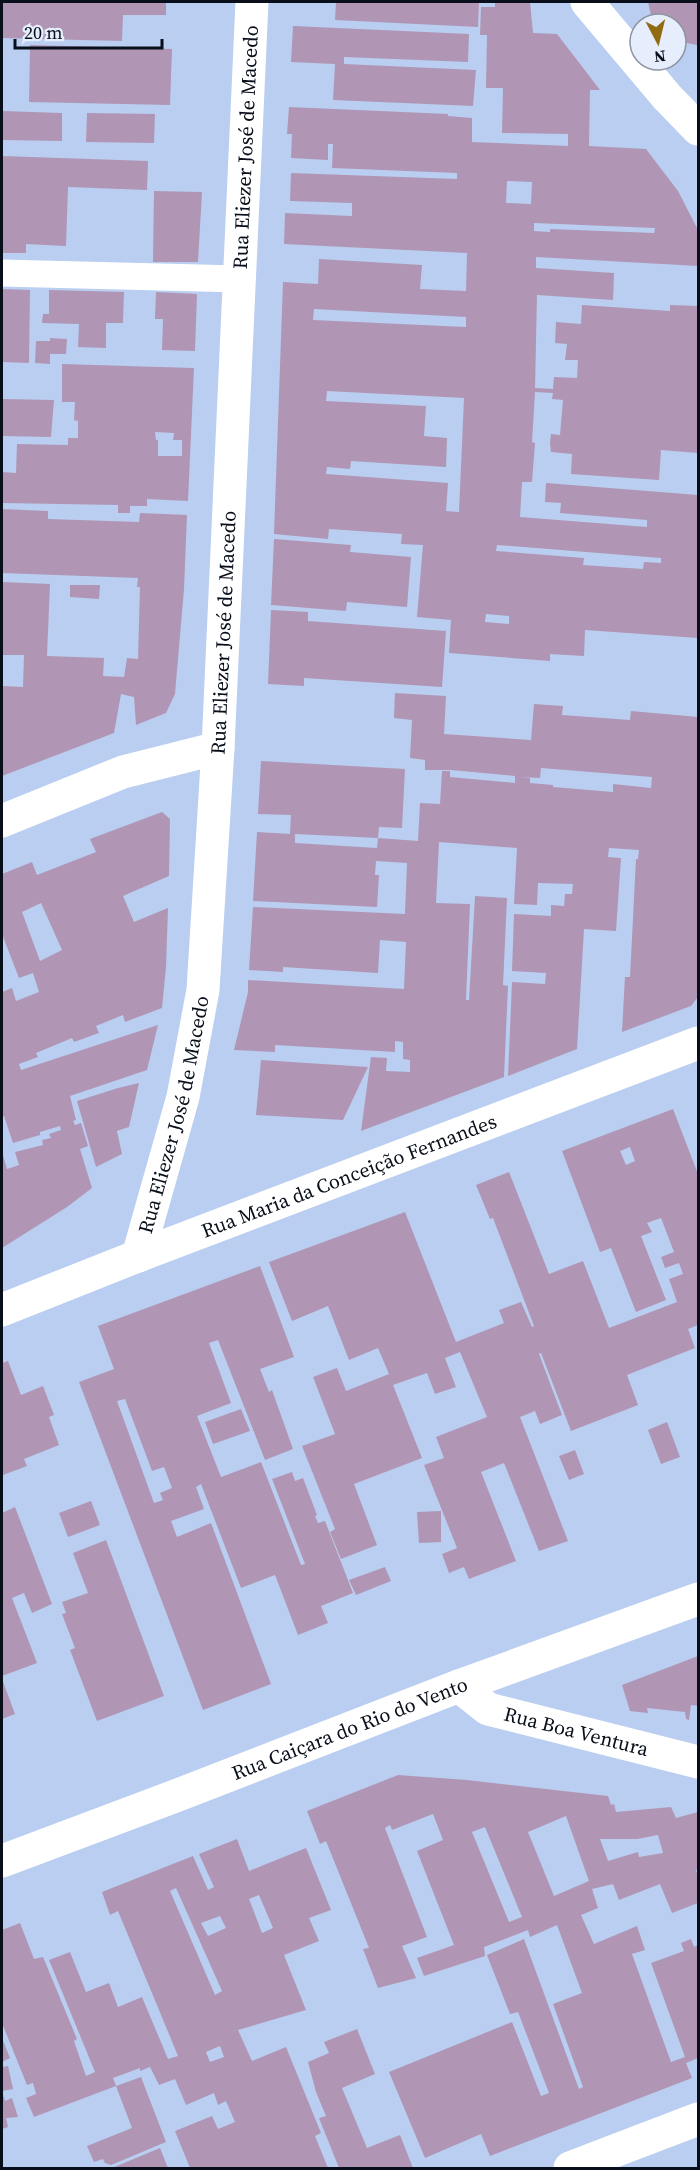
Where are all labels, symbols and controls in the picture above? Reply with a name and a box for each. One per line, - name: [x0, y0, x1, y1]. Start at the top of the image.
- scale bar: [15, 12, 162, 50]
- north arrow: [628, 12, 688, 72]
- text: 20 m: [24, 20, 62, 45]
- street label: Rua Eliezer José de Macedo: [226, 25, 265, 270]
- text: N: [652, 45, 667, 69]
- street label: Rua Eliezer José de Macedo: [204, 510, 243, 755]
- street label: Rua Eliezer José de Macedo: [131, 993, 216, 1237]
- street label: Rua Maria da Conceição Fernandes: [197, 1107, 500, 1245]
- street label: Rua Caiçara do Rio do Vento: [228, 1670, 471, 1787]
- street label: Rua Boa Ventura: [501, 1700, 652, 1763]

